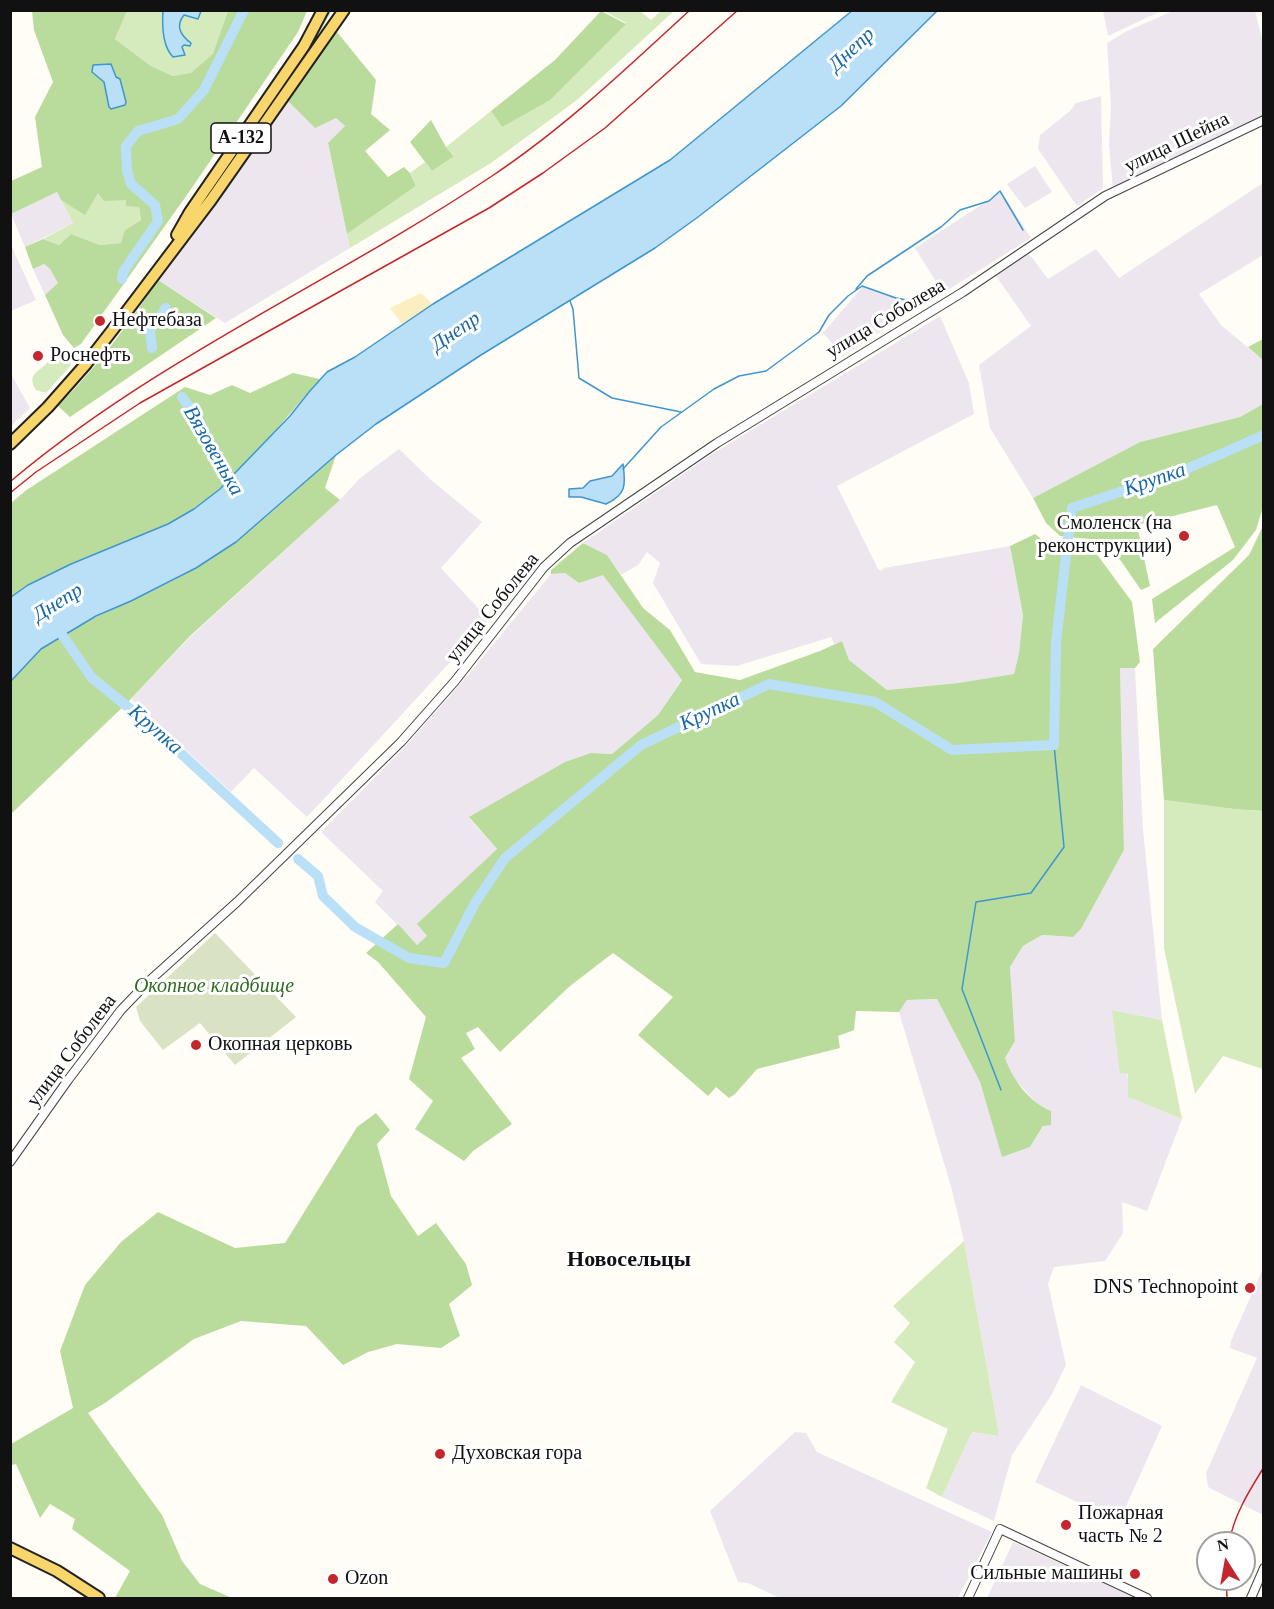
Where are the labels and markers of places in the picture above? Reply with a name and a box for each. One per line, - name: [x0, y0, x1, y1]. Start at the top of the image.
- place label: Нефтебаза: [112, 309, 202, 333]
- marker: Нефтебаза: [93, 314, 107, 328]
- place label: Роснефть: [50, 344, 131, 368]
- marker: Роснефть: [31, 349, 45, 363]
- place label: Смоленск (на реконструкции): [1038, 512, 1172, 559]
- marker: Смоленск (на реконструкции): [1177, 529, 1191, 543]
- place label: Окопная церковь: [208, 1033, 352, 1057]
- marker: Окопная церковь: [189, 1038, 203, 1052]
- place label: DNS Technopoint: [1093, 1276, 1238, 1300]
- marker: DNS Technopoint: [1243, 1281, 1257, 1295]
- place label: Духовская гора: [452, 1442, 582, 1466]
- marker: Духовская гора: [433, 1447, 447, 1461]
- place label: Пожарная часть № 2: [1078, 1502, 1163, 1549]
- marker: Пожарная часть № 2: [1059, 1518, 1073, 1532]
- place label: Сильные машины: [970, 1562, 1123, 1586]
- place label: Ozon: [345, 1567, 388, 1591]
- marker: Сильные машины: [1128, 1567, 1142, 1581]
- marker: Ozon: [326, 1572, 340, 1586]

